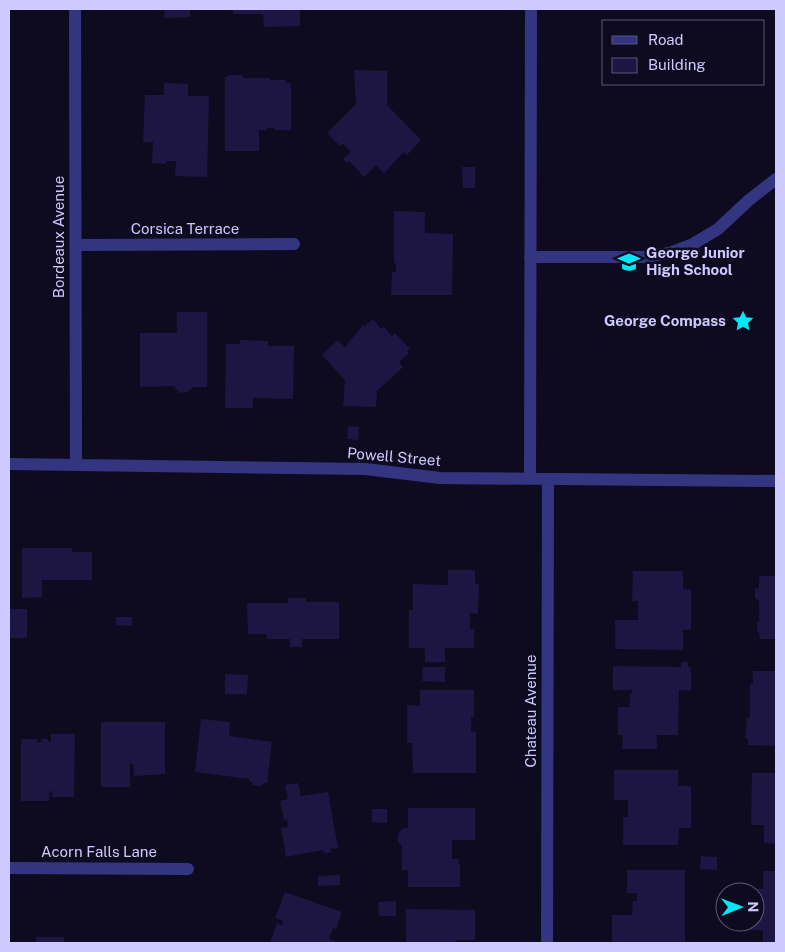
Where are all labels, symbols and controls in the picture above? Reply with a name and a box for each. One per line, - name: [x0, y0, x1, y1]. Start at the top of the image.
- legend: [602, 20, 765, 85]
- text: Road: [648, 31, 684, 48]
- text: Building: [648, 56, 706, 73]
- street label: Bordeaux Avenue: [50, 176, 67, 298]
- street label: Corsica Terrace: [131, 220, 239, 237]
- place label: George Junior High School: [646, 244, 745, 278]
- school or university icon: George Junior High School: [616, 249, 642, 275]
- place icon: George Compass: [730, 308, 756, 334]
- place label: George Compass: [604, 312, 726, 329]
- street label: Powell Street: [346, 444, 442, 469]
- street label: Chateau Avenue: [522, 654, 539, 768]
- street label: Acorn Falls Lane: [41, 843, 157, 860]
- north arrow: [715, 882, 765, 932]
- text: N: [745, 901, 761, 912]

